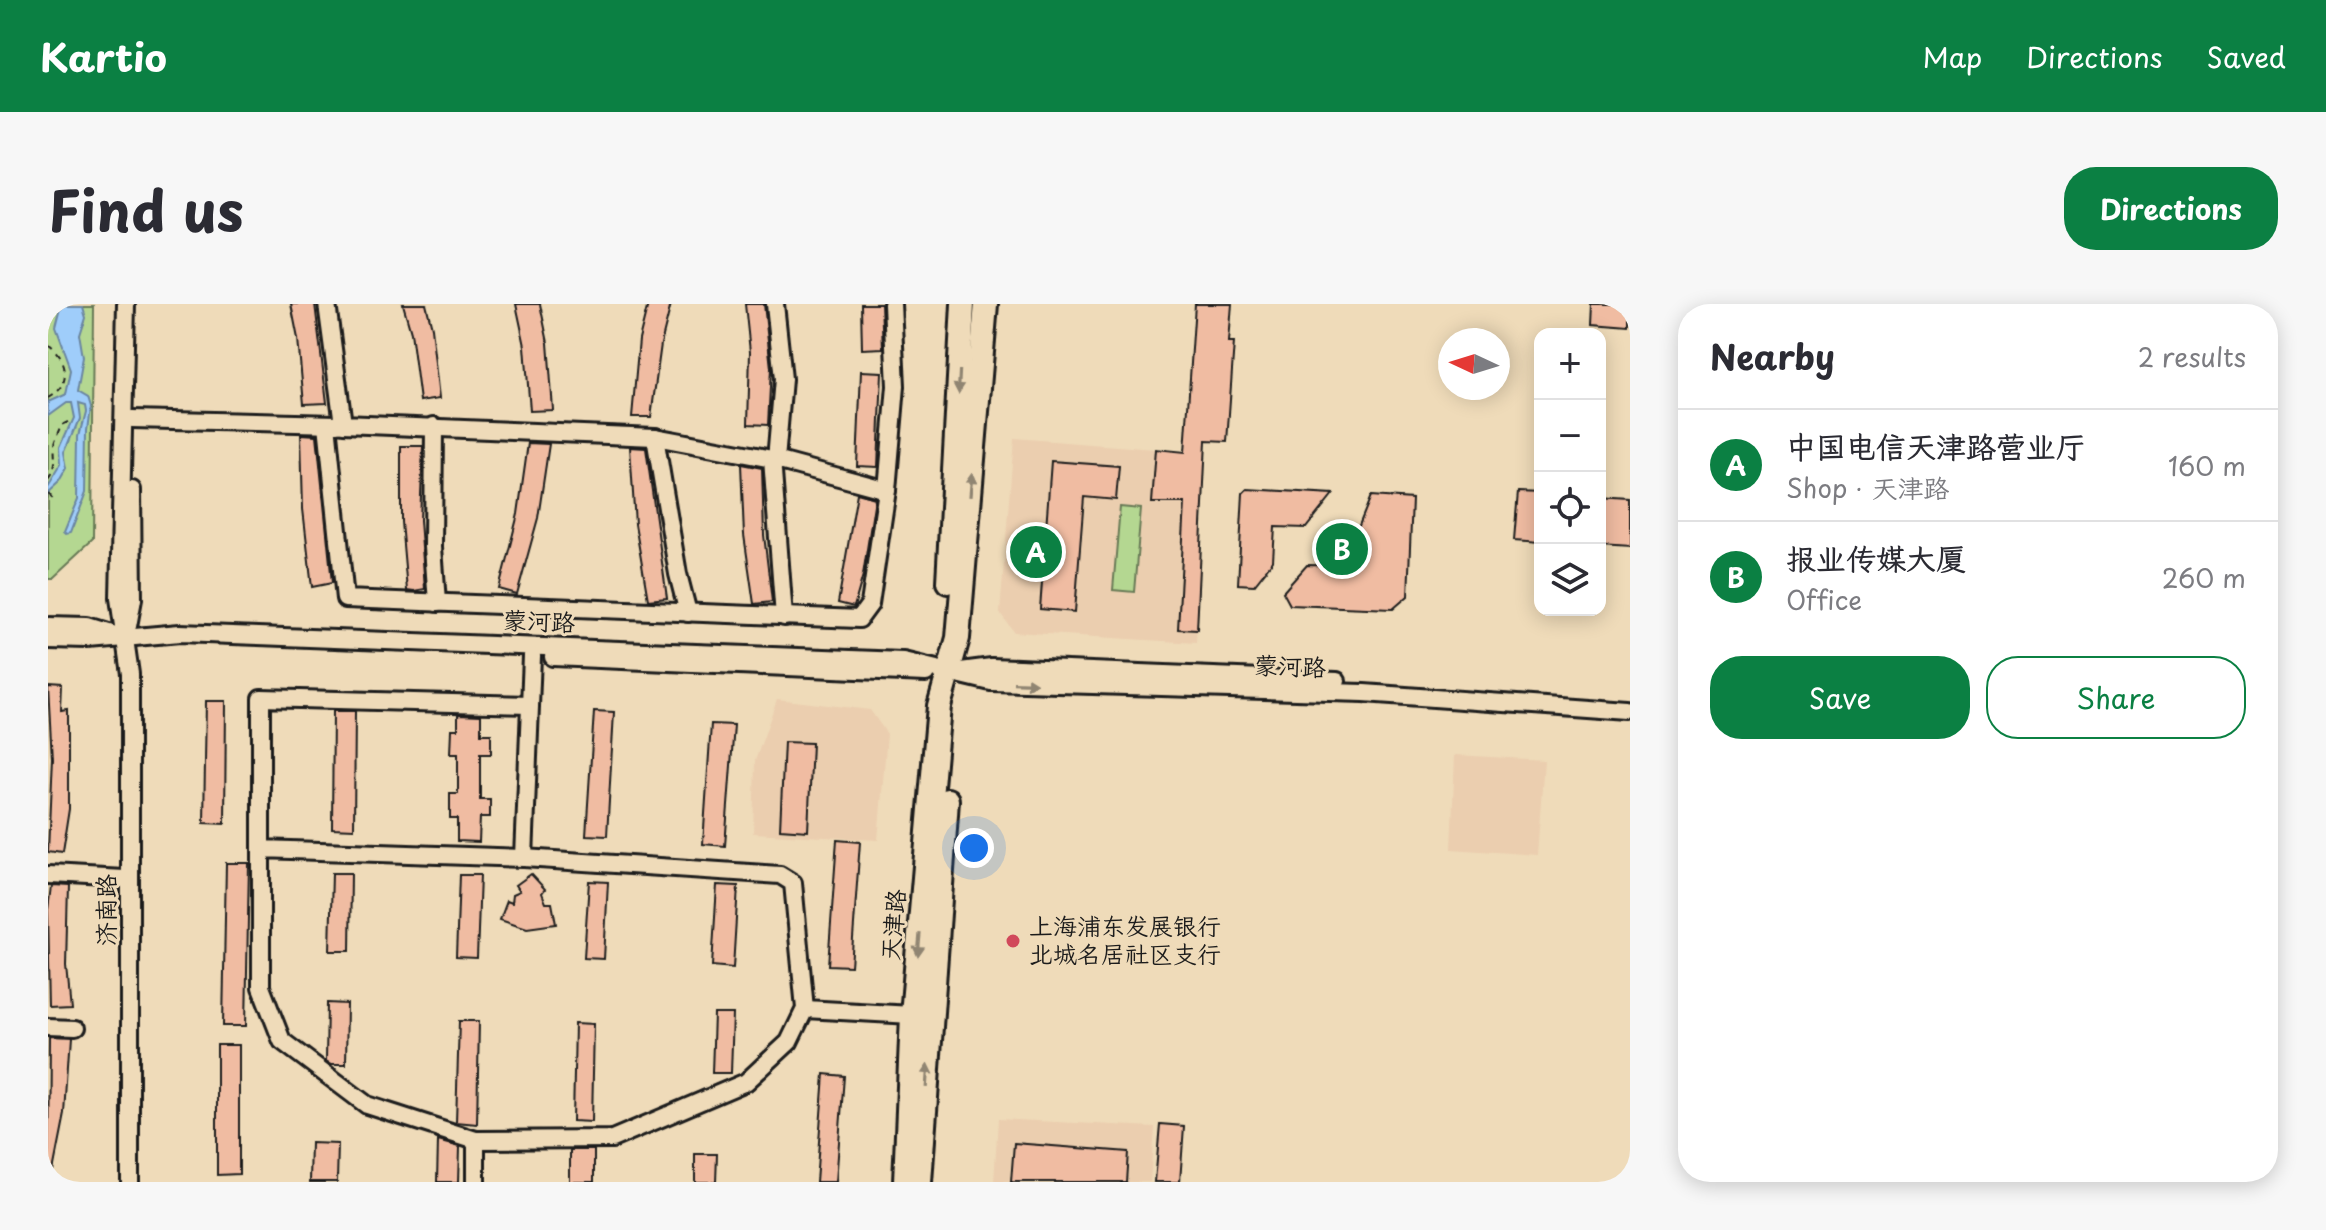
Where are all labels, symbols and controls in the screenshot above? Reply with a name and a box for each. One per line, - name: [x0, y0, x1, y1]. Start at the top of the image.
- text: Kartio: [40, 28, 167, 85]
- text: Map: [1923, 35, 1982, 78]
- text: Directions: [2026, 35, 2163, 78]
- text: Saved: [2207, 35, 2286, 78]
- text: Find us: [48, 166, 244, 251]
- button: Directions: [2064, 167, 2278, 250]
- north arrow: [1438, 328, 1510, 400]
- map controls: [1534, 328, 1606, 616]
- button: +: [1534, 328, 1606, 400]
- text: Nearby: [1710, 330, 1835, 382]
- text: 2 results: [2138, 337, 2246, 376]
- one-way arrow: [952, 370, 965, 395]
- button: −: [1534, 400, 1606, 472]
- text: 中国电信天津路营业厅: [1786, 423, 2086, 468]
- text: A: [1726, 446, 1746, 485]
- text: 160 m: [2168, 446, 2246, 485]
- text: Shop · 天津路: [1786, 468, 1949, 507]
- one-way arrow: [964, 472, 977, 497]
- button: locate: [1534, 472, 1606, 544]
- pin: B: [1316, 519, 1368, 579]
- pin: A: [1010, 522, 1062, 582]
- text: 报业传媒大厦: [1786, 535, 1966, 580]
- button: layers: [1534, 544, 1606, 616]
- text: B: [1727, 558, 1745, 597]
- text: 260 m: [2162, 558, 2246, 597]
- text: Office: [1786, 580, 1862, 619]
- street label: 蒙河路: [502, 601, 576, 639]
- street label: 蒙河路: [1253, 646, 1327, 684]
- button: Save: [1710, 656, 1970, 739]
- button: Share: [1986, 656, 2246, 739]
- one-way arrow: [1013, 677, 1038, 689]
- your location: [954, 828, 994, 868]
- street label: 济南路: [87, 874, 123, 946]
- street label: 天津路: [871, 887, 913, 962]
- place label: 上海浦东发展银行 北城名居社区支行: [1029, 907, 1221, 971]
- marker: 上海浦东发展银行 北城名居社区支行: [1004, 932, 1022, 950]
- one-way arrow: [912, 933, 925, 958]
- one-way arrow: [921, 1063, 934, 1088]

